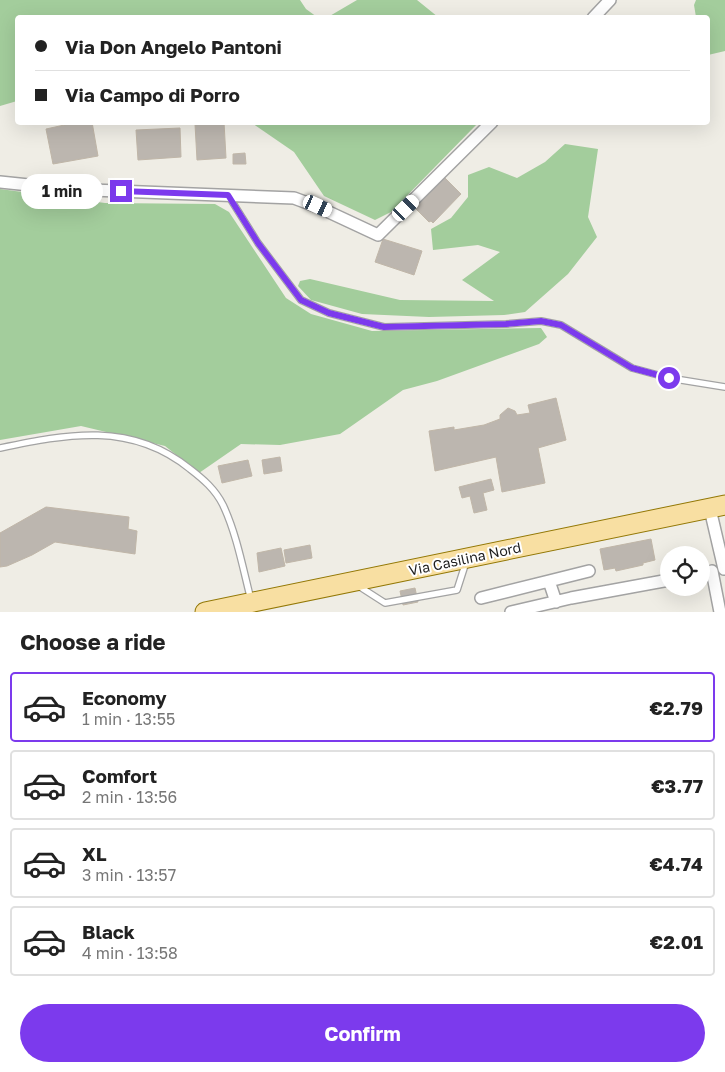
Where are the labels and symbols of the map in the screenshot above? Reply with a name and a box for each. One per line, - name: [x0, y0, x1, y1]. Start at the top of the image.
- callout: 1 min: [21, 174, 104, 208]
- route end: [110, 180, 132, 202]
- car: [389, 192, 422, 224]
- car: [301, 193, 334, 219]
- route start: [658, 367, 680, 389]
- street label: Via Casilina Nord: [407, 538, 523, 579]

